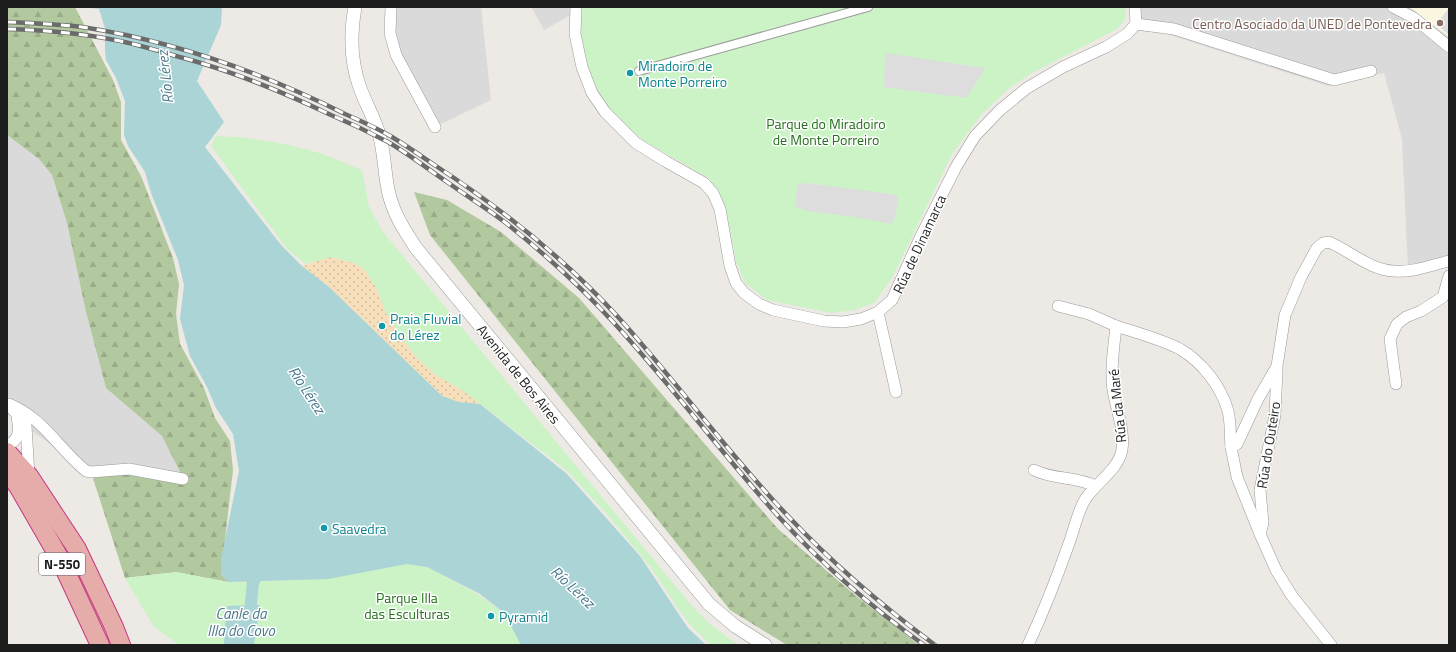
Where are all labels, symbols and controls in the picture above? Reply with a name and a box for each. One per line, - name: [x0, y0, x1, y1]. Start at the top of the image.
- place label: Centro Asociado da UNED de Pontevedra: [1192, 13, 1432, 34]
- marker: Centro Asociado da UNED de Pontevedra: [1435, 18, 1445, 28]
- water label: Río Lérez: [151, 48, 179, 105]
- place label: Miradoiro de Monte Porreiro: [638, 55, 727, 92]
- marker: Miradoiro de Monte Porreiro: [625, 68, 635, 78]
- park label: Parque do Miradoiro de Monte Porreiro: [766, 113, 886, 150]
- street label: Rúa de Dinamarca: [887, 191, 951, 297]
- place label: Praia Fluvial do Lérez: [390, 308, 461, 345]
- street label: Avenida de Bos Aires: [472, 320, 566, 428]
- marker: Praia Fluvial do Lérez: [377, 321, 387, 331]
- water label: Río Lérez: [283, 361, 332, 420]
- street label: Rúa da Maré: [1103, 368, 1131, 444]
- street label: Rúa do Outeiro: [1251, 400, 1285, 490]
- place label: Saavedra: [332, 518, 387, 539]
- marker: Saavedra: [319, 523, 329, 533]
- road number: N-550: [39, 553, 85, 575]
- water label: Río Lérez: [546, 560, 602, 615]
- park label: Parque Illa das Esculturas: [364, 587, 450, 624]
- water label: Canle da Illa do Covo: [207, 602, 275, 642]
- place label: Pyramid: [499, 606, 548, 627]
- marker: Pyramid: [486, 611, 496, 621]

